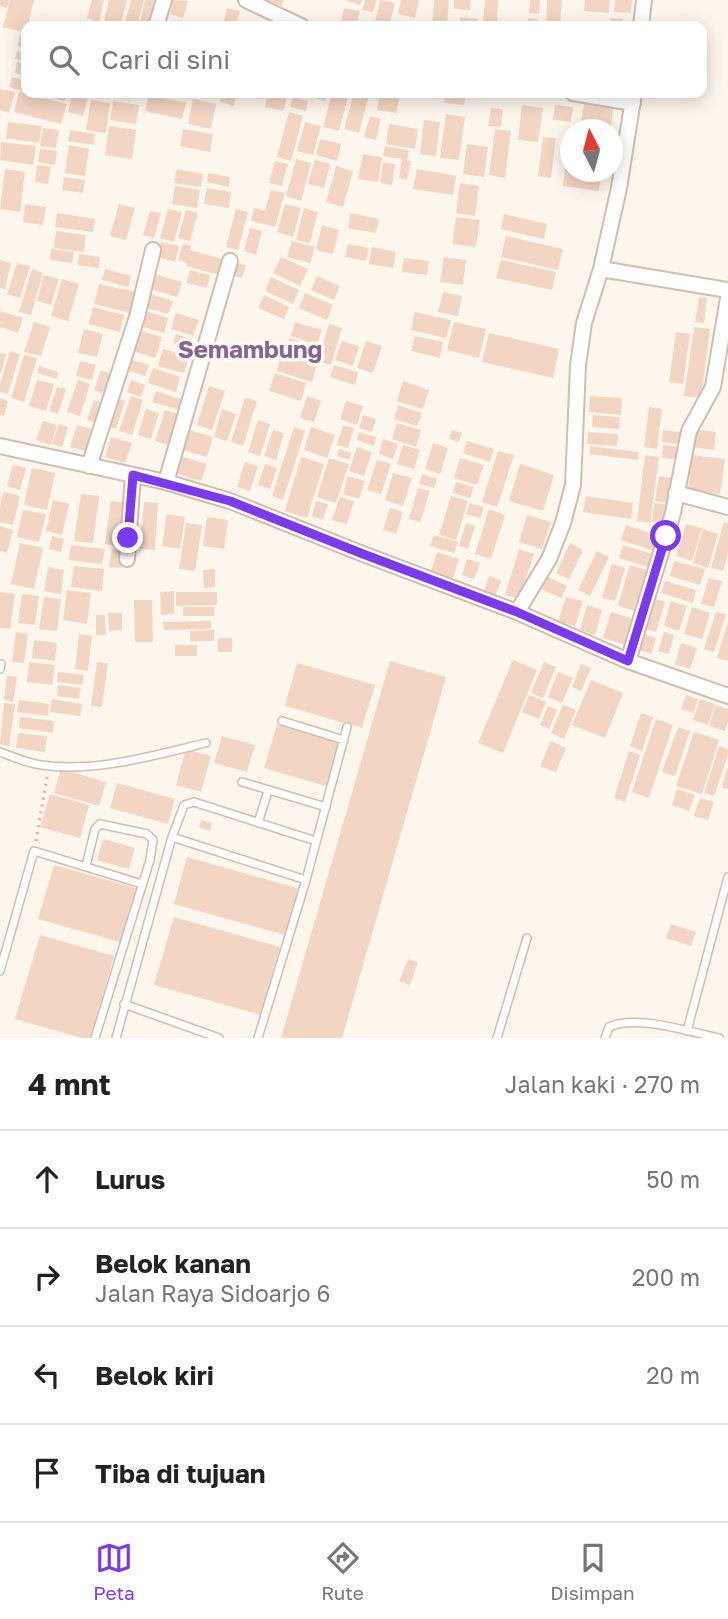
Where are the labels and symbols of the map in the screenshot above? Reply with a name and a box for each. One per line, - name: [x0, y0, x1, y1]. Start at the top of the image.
- north arrow: [560, 119, 623, 182]
- district label: Semambung: [178, 334, 322, 363]
- route start: [650, 520, 681, 551]
- route end: [112, 522, 143, 553]

